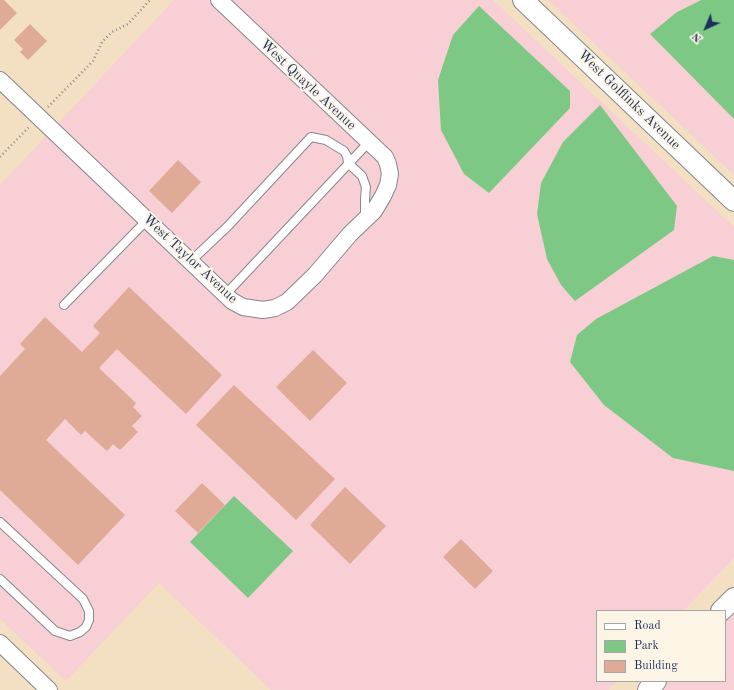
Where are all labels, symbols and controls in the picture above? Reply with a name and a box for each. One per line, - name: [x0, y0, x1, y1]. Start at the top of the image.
- north arrow: [686, 8, 726, 48]
- text: N: [690, 30, 704, 44]
- street label: West Quayle Avenue: [257, 36, 359, 134]
- street label: West Golflinks Avenue: [574, 47, 684, 153]
- street label: West Taylor Avenue: [139, 211, 241, 307]
- legend: [596, 610, 726, 682]
- text: Road: [634, 620, 661, 632]
- text: Park: [634, 640, 659, 652]
- text: Building: [634, 660, 678, 672]

